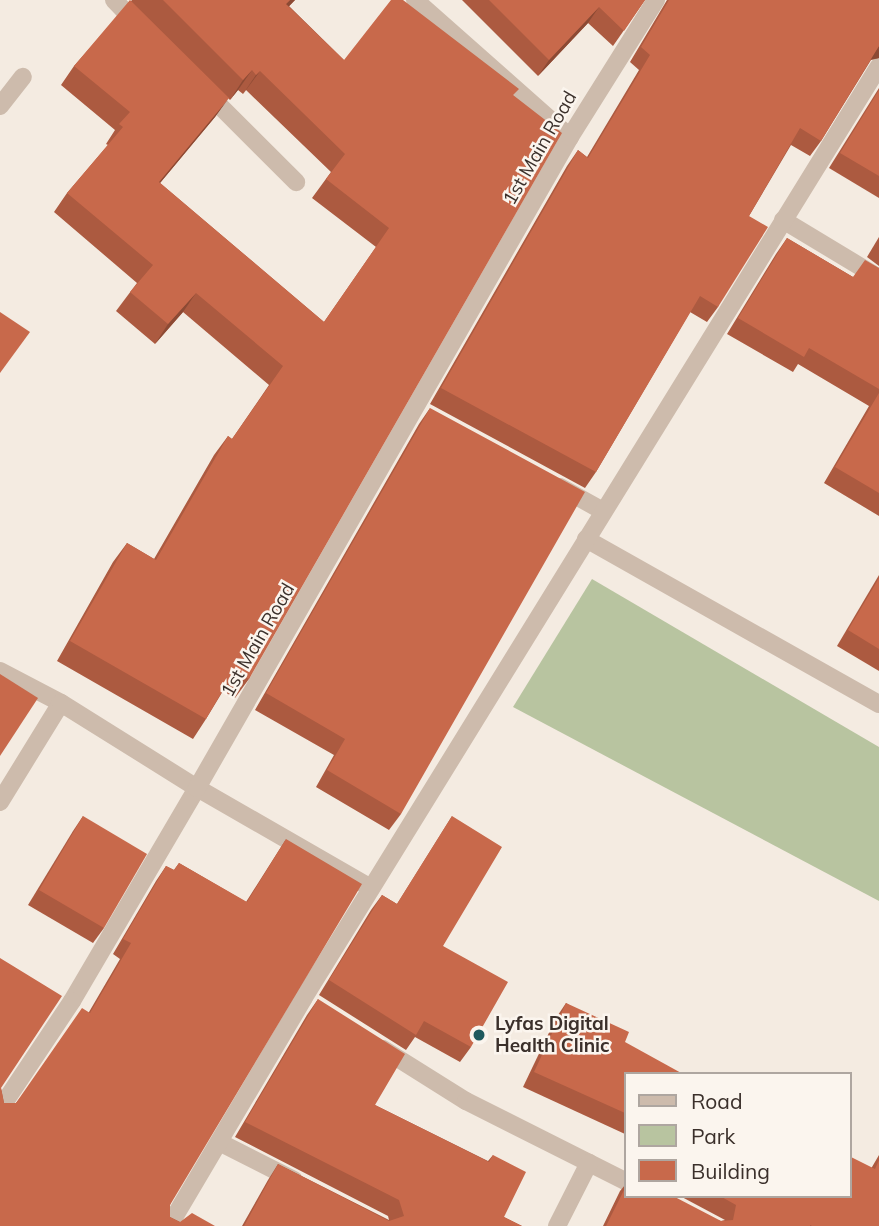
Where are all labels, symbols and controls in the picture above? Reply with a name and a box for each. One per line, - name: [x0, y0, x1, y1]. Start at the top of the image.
- street label: 1st Main Road: [498, 87, 582, 209]
- street label: 1st Main Road: [216, 579, 300, 701]
- place label: Lyfas Digital Health Clinic: [495, 1013, 610, 1057]
- marker: Lyfas Digital Health Clinic: [469, 1025, 489, 1045]
- legend: [624, 1072, 851, 1198]
- text: Road: [691, 1088, 742, 1114]
- text: Park: [691, 1123, 735, 1149]
- text: Building: [691, 1158, 770, 1184]

